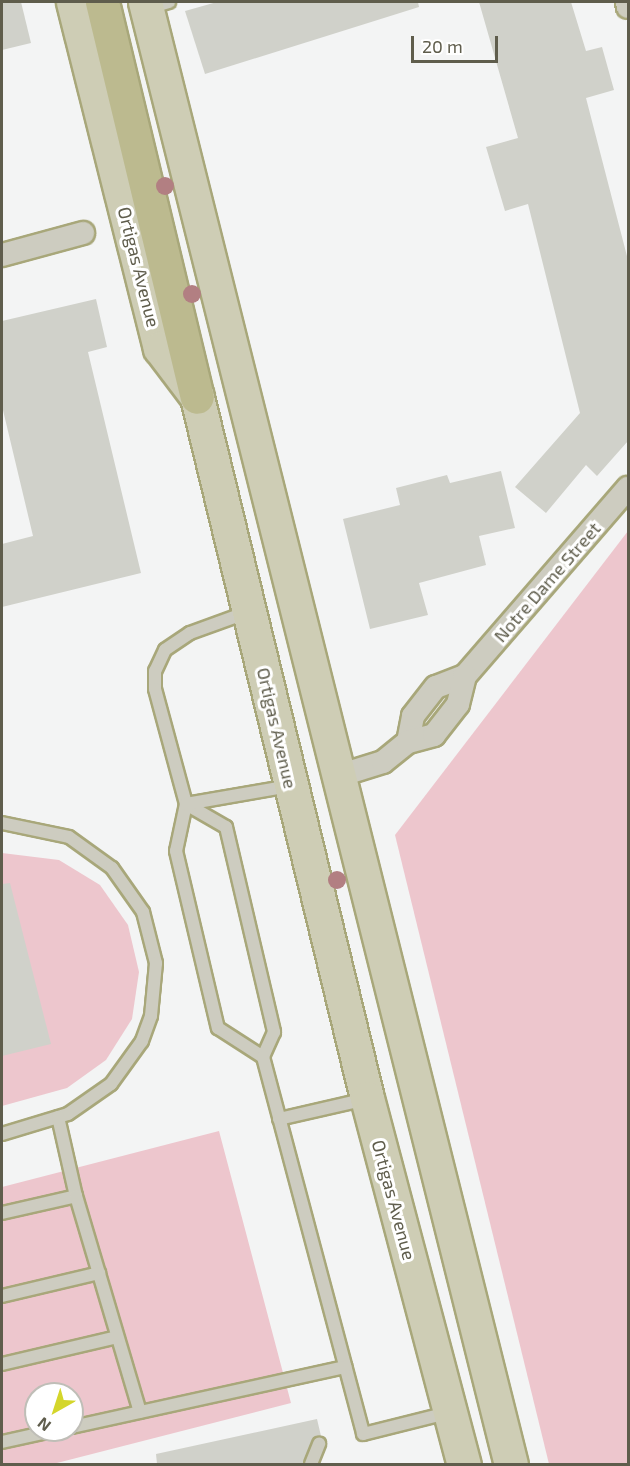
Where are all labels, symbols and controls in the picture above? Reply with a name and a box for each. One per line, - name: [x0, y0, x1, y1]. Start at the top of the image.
- scale bar: [414, 24, 501, 62]
- text: 20 m: [422, 35, 463, 57]
- street label: Ortigas Avenue: [114, 204, 164, 330]
- street label: Notre Dame Street: [489, 518, 605, 646]
- street label: Ortigas Avenue: [253, 665, 301, 791]
- street label: Ortigas Avenue: [368, 1137, 420, 1263]
- north arrow: [24, 1382, 84, 1442]
- text: N: [33, 1414, 54, 1436]

